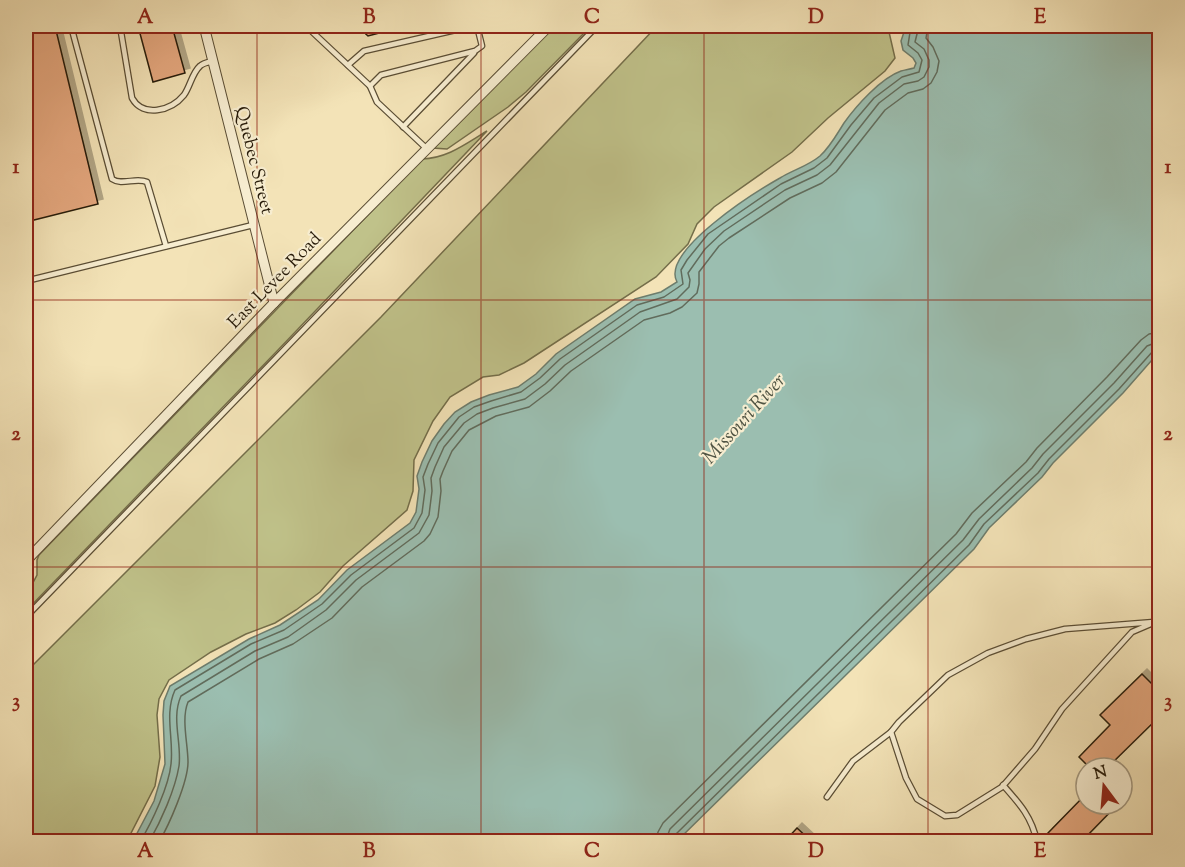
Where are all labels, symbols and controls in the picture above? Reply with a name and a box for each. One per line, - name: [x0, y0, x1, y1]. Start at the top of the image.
- text: A: [137, 4, 154, 33]
- text: B: [363, 4, 376, 33]
- text: C: [584, 4, 600, 33]
- text: D: [808, 4, 824, 33]
- text: E: [1034, 4, 1047, 33]
- street label: Quebec Street: [227, 104, 279, 217]
- text: 1: [13, 154, 20, 183]
- text: 1: [1165, 154, 1172, 183]
- street label: East Levee Road: [223, 227, 328, 335]
- water label: Missouri River: [696, 368, 793, 471]
- text: 2: [11, 421, 21, 450]
- text: 2: [1163, 421, 1173, 450]
- text: 3: [12, 688, 20, 717]
- text: 3: [1164, 688, 1172, 717]
- north arrow: [1074, 756, 1134, 816]
- text: N: [1091, 761, 1110, 787]
- text: A: [137, 838, 154, 867]
- text: B: [363, 838, 376, 867]
- text: C: [584, 838, 600, 867]
- text: D: [808, 838, 824, 867]
- text: E: [1034, 838, 1047, 867]

